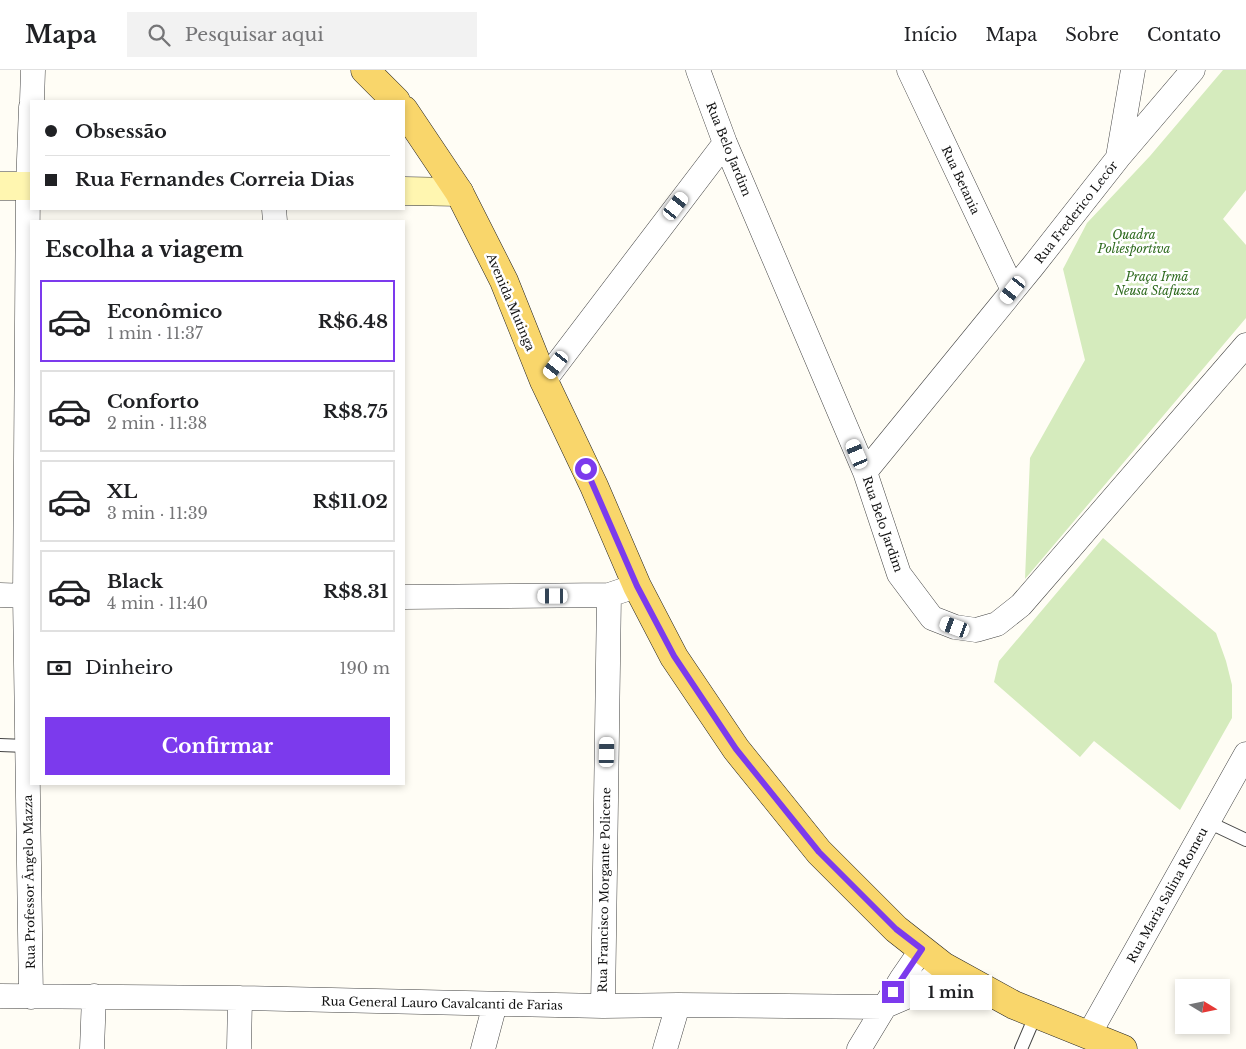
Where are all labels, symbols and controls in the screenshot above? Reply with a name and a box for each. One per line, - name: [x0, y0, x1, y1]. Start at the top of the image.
- search box: [127, 12, 477, 57]
- text: Mapa: [25, 20, 97, 49]
- icon: search: [145, 21, 173, 49]
- text: Pesquisar aqui: [185, 23, 324, 46]
- text: Início: [904, 24, 957, 46]
- text: Mapa: [985, 24, 1037, 46]
- text: Sobre: [1065, 24, 1119, 46]
- text: Contato: [1147, 24, 1221, 46]
- street label: Rua Belo Jardim: [703, 100, 755, 198]
- text: Obsessão: [75, 120, 167, 143]
- street label: Rua Betania: [939, 143, 984, 217]
- street label: Rua Frederico Lecór: [1031, 158, 1121, 266]
- text: Rua Fernandes Correia Dias: [75, 168, 354, 191]
- car: [660, 190, 691, 222]
- park label: Quadra Poliesportiva: [1097, 227, 1171, 256]
- text: Escolha a viagem: [45, 236, 244, 263]
- street label: Avenida Mutinga: [483, 250, 538, 353]
- park label: Praça Irmã Neusa Stafuzza: [1113, 269, 1200, 298]
- car: [997, 274, 1028, 306]
- icon: car: [47, 299, 92, 344]
- text: Econômico: [107, 300, 222, 323]
- text: R$6.48: [318, 310, 388, 333]
- text: 1 min · 11:37: [107, 323, 203, 343]
- car: [540, 349, 571, 381]
- icon: car: [47, 389, 92, 434]
- text: Conforto: [107, 390, 199, 413]
- text: R$8.75: [323, 400, 388, 423]
- text: 2 min · 11:38: [107, 413, 207, 433]
- car: [844, 437, 869, 471]
- route start: [575, 458, 597, 480]
- street label: Rua Belo Jardim: [860, 474, 906, 574]
- icon: car: [47, 479, 92, 524]
- text: XL: [107, 480, 137, 503]
- text: R$11.02: [312, 490, 388, 513]
- text: 3 min · 11:39: [107, 503, 208, 523]
- icon: car: [47, 569, 92, 614]
- text: Black: [107, 570, 163, 593]
- text: R$8.31: [323, 580, 388, 603]
- car: [538, 589, 568, 604]
- text: 4 min · 11:40: [107, 593, 208, 613]
- car: [938, 615, 971, 639]
- icon: cash: [45, 654, 73, 682]
- text: Dinheiro: [85, 656, 173, 679]
- text: 190 m: [339, 658, 390, 678]
- button: Confirmar: [45, 717, 390, 775]
- car: [599, 737, 614, 767]
- street label: Rua Francisco Morgante Policene: [595, 787, 613, 993]
- street label: Rua Professor Ângelo Mazza: [19, 794, 38, 969]
- street label: Rua Maria Salina Romeu: [1123, 825, 1211, 965]
- callout: 1 min: [910, 974, 993, 1010]
- north arrow: [1175, 979, 1230, 1034]
- map controls: [1175, 979, 1230, 1034]
- route end: [882, 981, 904, 1003]
- text: 1 min: [928, 982, 974, 1002]
- street label: Rua General Lauro Cavalcanti de Farias: [321, 993, 563, 1013]

